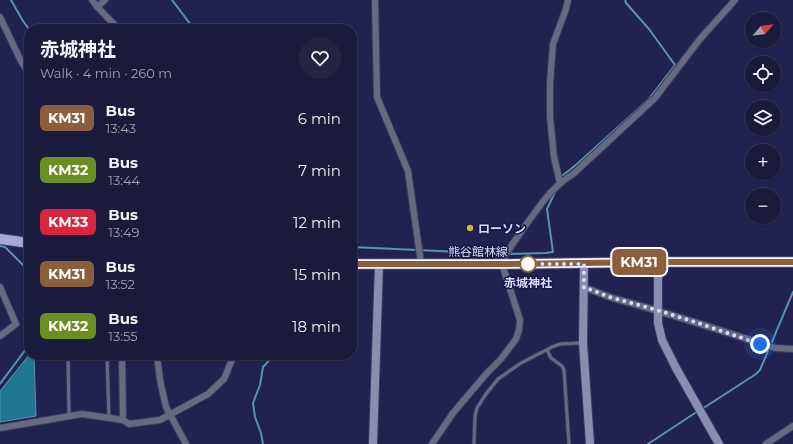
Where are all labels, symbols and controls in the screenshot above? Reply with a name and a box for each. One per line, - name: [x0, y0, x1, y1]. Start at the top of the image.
- north arrow: [745, 12, 781, 48]
- map controls: [745, 12, 781, 224]
- button: heart: [299, 37, 341, 79]
- text: 赤城神社: [40, 38, 116, 61]
- button: locate: [745, 56, 781, 92]
- text: Walk · 4 min · 260 m: [40, 65, 172, 81]
- button: layers: [745, 100, 781, 136]
- text: Bus: [106, 101, 135, 120]
- text: KM31: [48, 109, 86, 127]
- text: 6 min: [298, 109, 341, 128]
- text: 13:43: [106, 120, 136, 136]
- button: +: [745, 144, 781, 180]
- text: Bus: [108, 153, 138, 172]
- text: KM32: [48, 161, 88, 179]
- text: 7 min: [298, 161, 341, 180]
- text: 13:44: [108, 172, 140, 188]
- button: −: [745, 188, 781, 224]
- text: Bus: [108, 205, 138, 224]
- text: KM33: [48, 213, 88, 231]
- text: 12 min: [293, 213, 341, 232]
- place label: ローソン: [478, 221, 526, 236]
- marker: ローソン: [465, 223, 475, 233]
- text: 13:49: [108, 224, 139, 240]
- street label: 熊谷館林線: [448, 244, 508, 259]
- line badge: KM31: [611, 249, 667, 275]
- text: KM31: [620, 253, 658, 271]
- marker: 赤城神社: [519, 255, 537, 273]
- text: Bus: [106, 257, 135, 276]
- text: KM31: [48, 265, 86, 283]
- text: 15 min: [293, 265, 341, 284]
- place label: 赤城神社: [504, 275, 552, 290]
- text: 13:52: [106, 276, 135, 292]
- text: Bus: [108, 309, 138, 328]
- text: KM32: [48, 317, 88, 335]
- text: 18 min: [292, 317, 341, 336]
- text: 13:55: [108, 328, 138, 344]
- your location: [750, 334, 770, 354]

